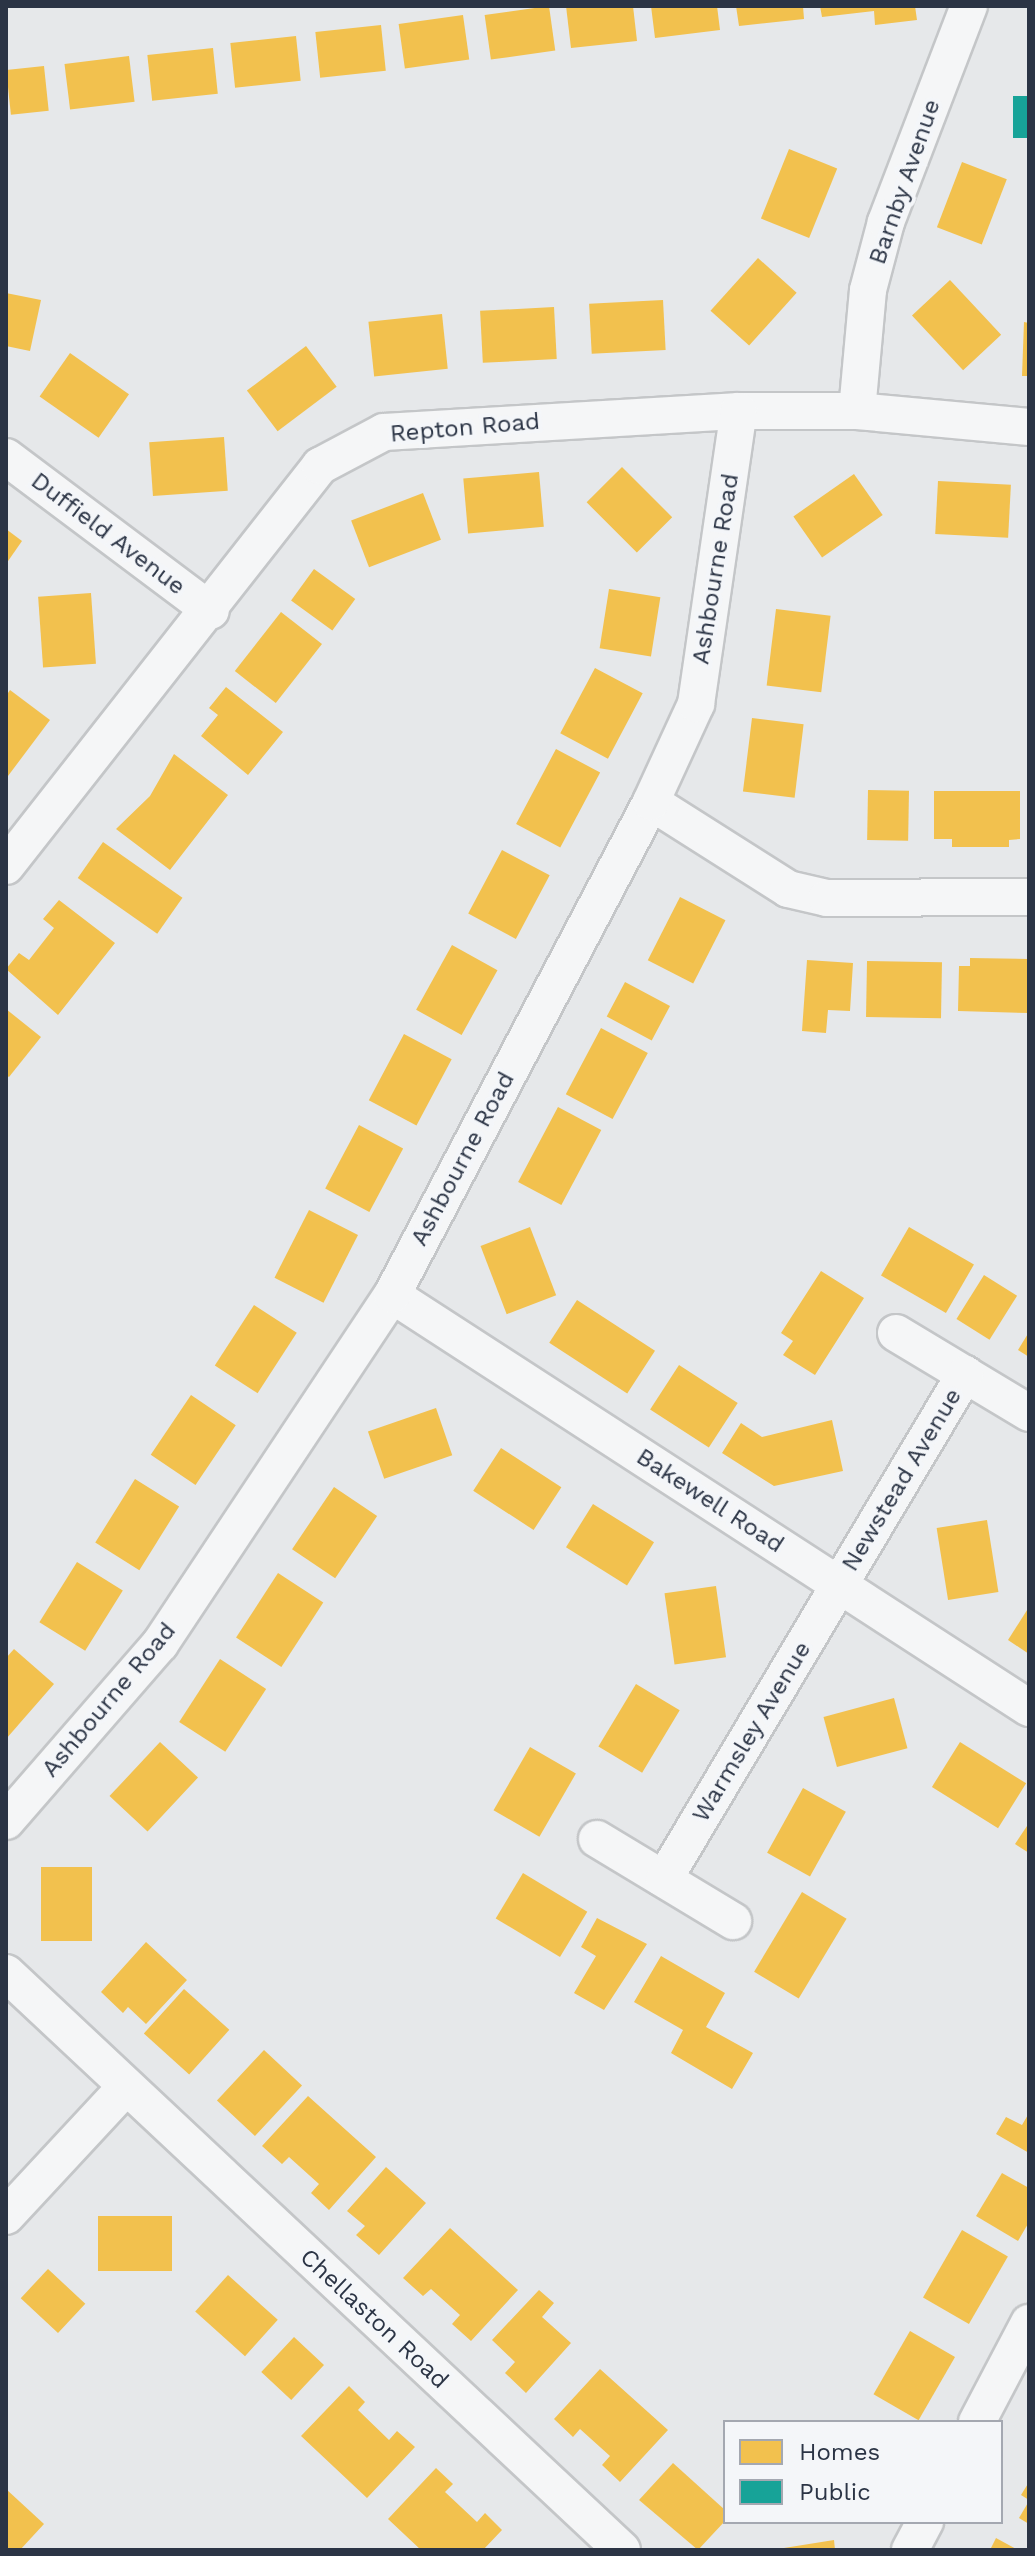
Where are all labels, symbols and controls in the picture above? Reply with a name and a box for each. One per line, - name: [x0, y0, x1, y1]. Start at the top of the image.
- street label: Barnby Avenue: [863, 95, 947, 269]
- street label: Repton Road: [389, 407, 541, 449]
- street label: Duffield Avenue: [25, 466, 191, 602]
- street label: Ashbourne Road: [687, 472, 745, 666]
- street label: Ashbourne Road: [405, 1067, 521, 1251]
- street label: Newstead Avenue: [836, 1383, 968, 1577]
- street label: Bakewell Road: [630, 1442, 790, 1560]
- street label: Ashbourne Road: [36, 1617, 182, 1783]
- street label: Warmsley Avenue: [686, 1636, 818, 1828]
- street label: Chellaston Road: [294, 2243, 454, 2395]
- legend: [723, 2420, 1003, 2524]
- text: Homes: [799, 2438, 880, 2466]
- text: Public: [799, 2478, 871, 2506]

